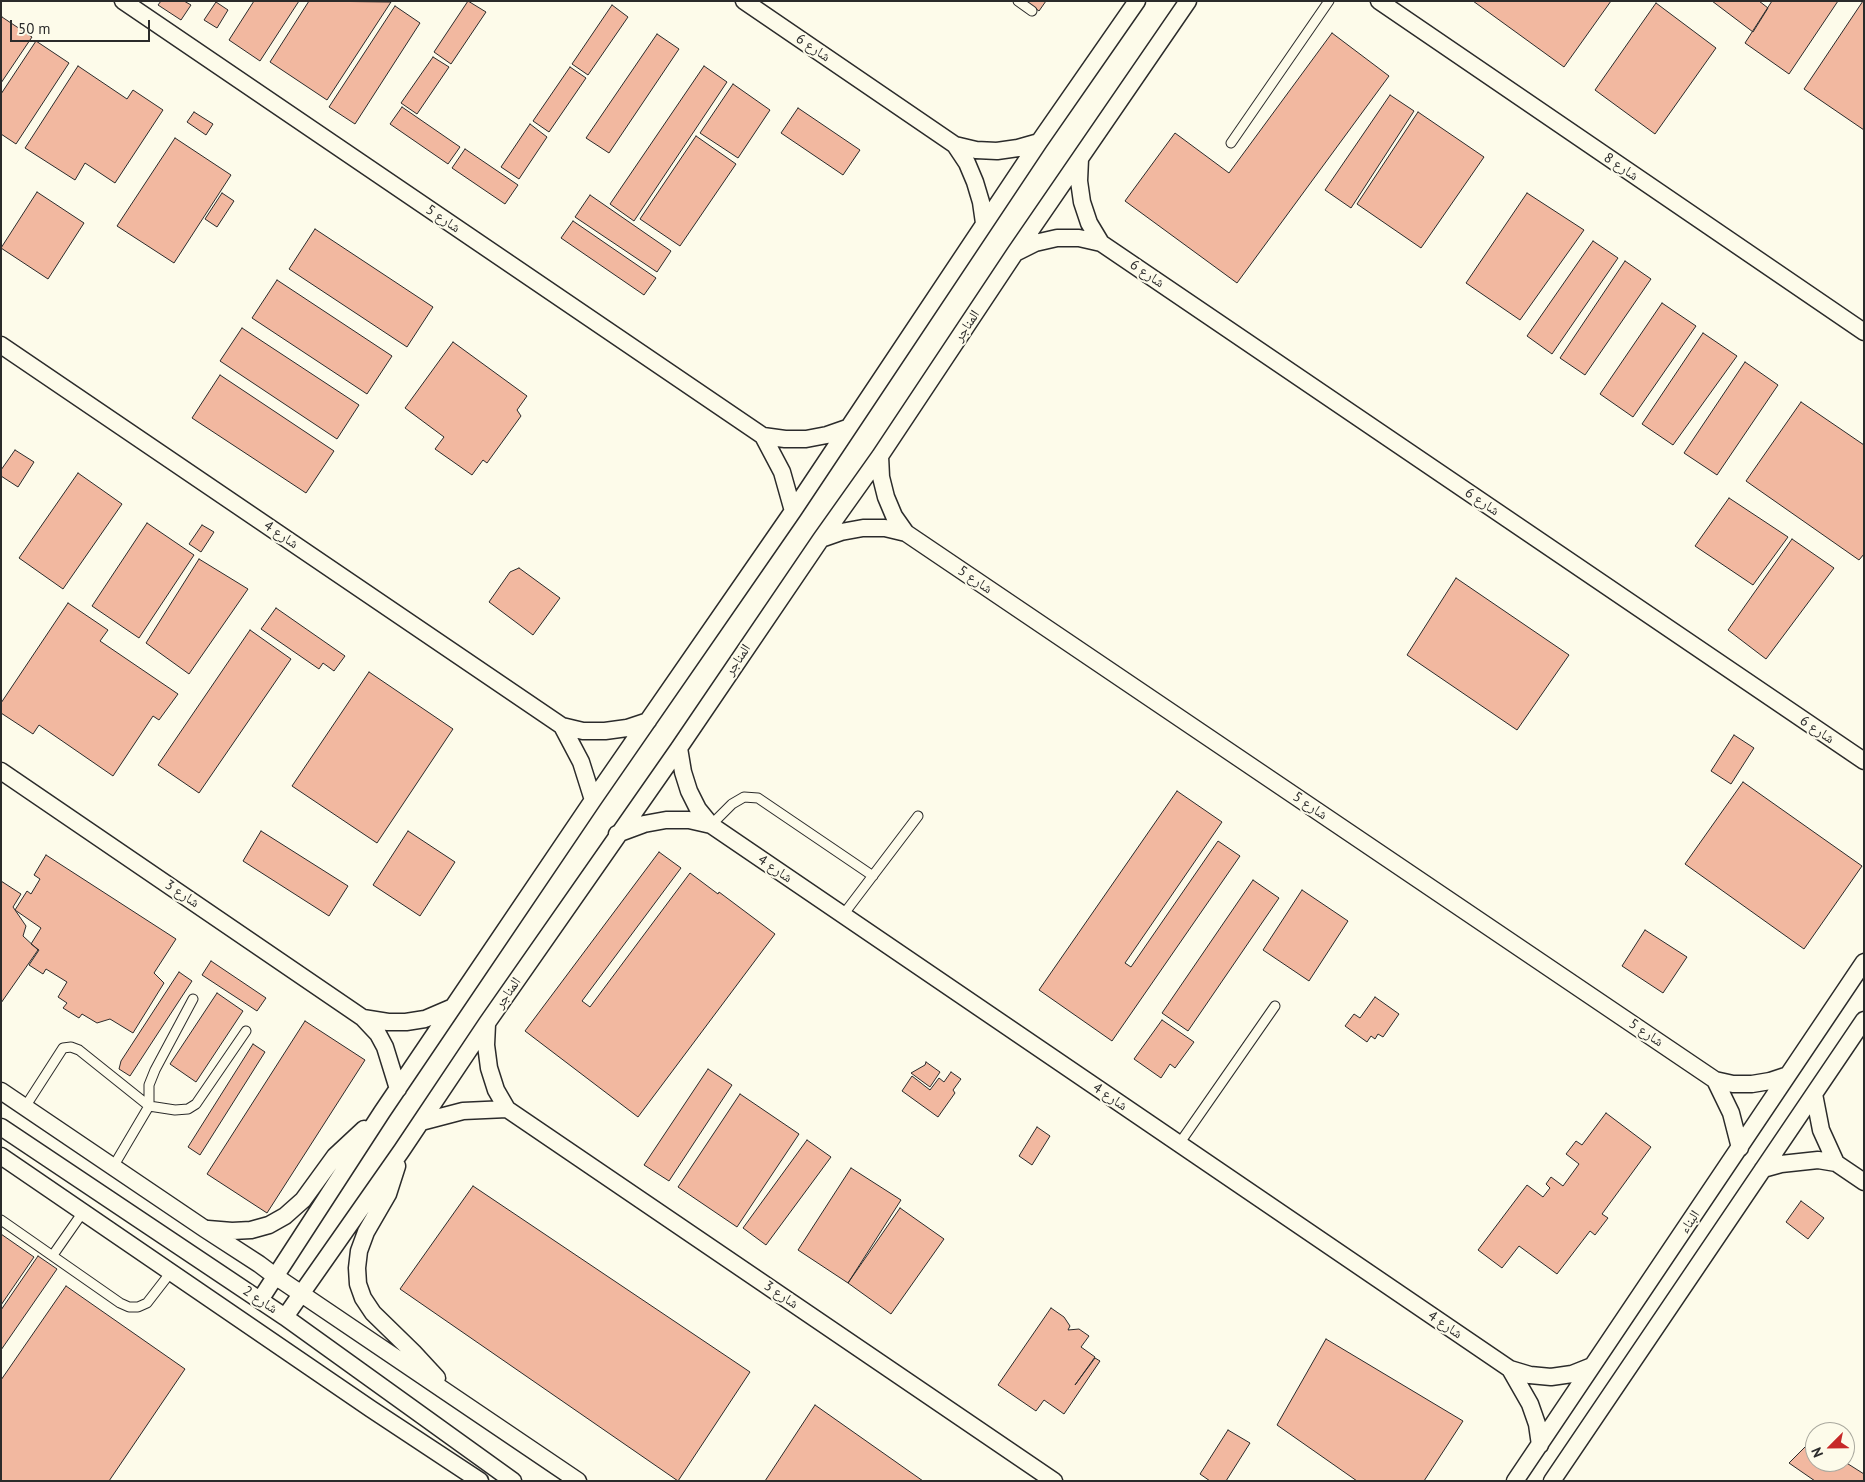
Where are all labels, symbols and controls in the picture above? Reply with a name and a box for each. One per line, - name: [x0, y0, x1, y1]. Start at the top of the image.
- scale bar: [12, 10, 152, 42]
- text: 50 m: [18, 19, 51, 38]
- street label: شارع 6: [793, 30, 833, 66]
- street label: شارع 8: [1601, 149, 1641, 185]
- street label: شارع 5: [423, 201, 463, 237]
- street label: شارع 6: [1127, 256, 1167, 292]
- street label: المناجر: [950, 307, 984, 345]
- street label: شارع 6: [1462, 484, 1502, 520]
- street label: شارع 4: [261, 517, 301, 553]
- street label: شارع 5: [955, 562, 995, 598]
- street label: المناجر: [721, 641, 755, 679]
- street label: شارع 6: [1797, 712, 1837, 748]
- street label: شارع 5: [1290, 788, 1330, 824]
- street label: شارع 4: [755, 851, 795, 887]
- street label: شارع 3: [162, 876, 202, 912]
- street label: المناجر: [491, 974, 525, 1012]
- street label: شارع 5: [1626, 1015, 1666, 1051]
- street label: شارع 4: [1090, 1079, 1130, 1115]
- street label: البناء: [1676, 1207, 1704, 1237]
- street label: شارع 3: [761, 1277, 801, 1313]
- street label: شارع 2: [239, 1283, 281, 1317]
- street label: شارع 4: [1425, 1307, 1465, 1343]
- north arrow: [1805, 1422, 1855, 1472]
- text: N: [1807, 1445, 1827, 1460]

